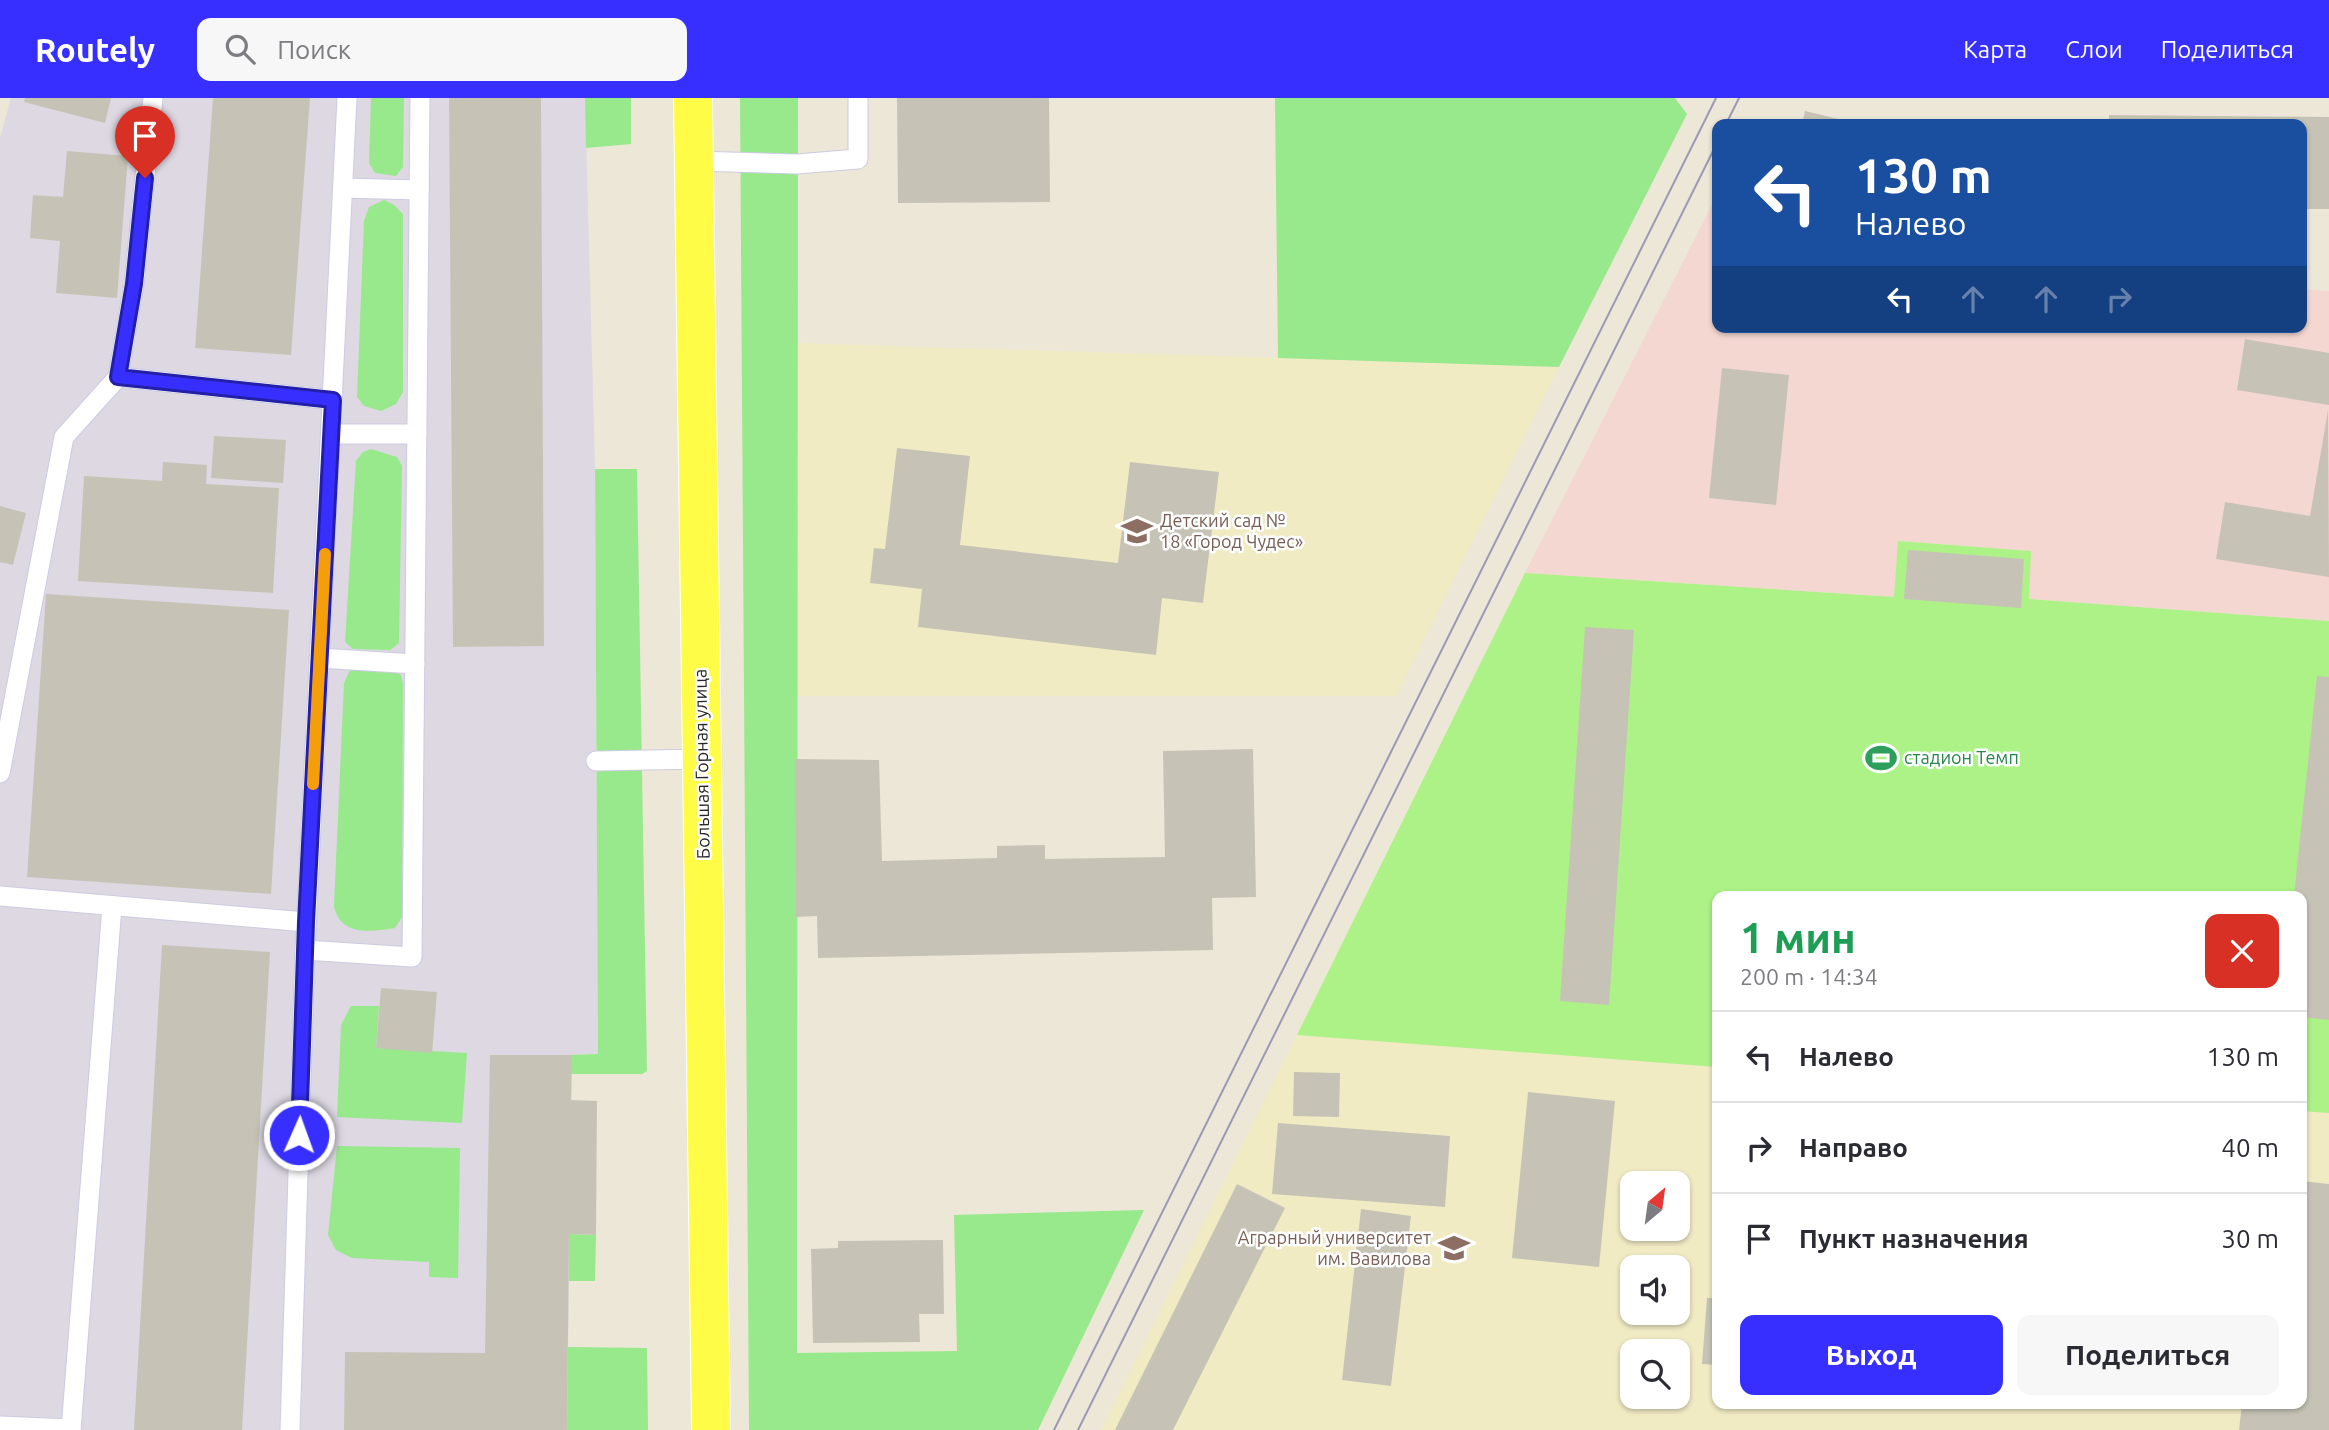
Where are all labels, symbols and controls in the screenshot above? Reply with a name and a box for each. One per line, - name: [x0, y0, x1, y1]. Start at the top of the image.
- search box: [197, 18, 687, 81]
- icon: search: [221, 30, 259, 68]
- text: Routely: [35, 31, 155, 68]
- text: Поиск: [277, 35, 351, 64]
- text: Карта: [1963, 36, 2027, 63]
- text: Слои: [2065, 36, 2123, 63]
- text: Поделиться: [2161, 36, 2294, 63]
- pin: [115, 106, 175, 178]
- icon: arrive: [126, 117, 164, 155]
- icon: left: [1740, 147, 1831, 238]
- text: 130 m: [1855, 147, 1992, 202]
- text: Налево: [1855, 205, 1967, 241]
- icon: left: [1881, 280, 1919, 318]
- icon: ahead: [1954, 280, 1992, 318]
- icon: ahead: [2027, 280, 2065, 318]
- icon: right: [2100, 280, 2138, 318]
- place label: Детский сад № 18 «Город Чудес»: [1160, 510, 1303, 551]
- school or university icon: Детский сад № 18 «Город Чудес»: [1120, 514, 1154, 548]
- street label: Большая Горная улица: [689, 669, 713, 859]
- sports icon: стадион Темп: [1864, 741, 1898, 775]
- place label: стадион Темп: [1904, 747, 2019, 767]
- text: 1 мин: [1740, 914, 1856, 961]
- button: close: [2205, 914, 2279, 988]
- text: 200 m · 14:34: [1740, 964, 1878, 989]
- icon: left: [1740, 1038, 1778, 1076]
- text: Налево: [1799, 1042, 1894, 1071]
- text: 130 m: [2207, 1042, 2279, 1071]
- position arrow: [262, 1098, 336, 1172]
- icon: right: [1740, 1129, 1778, 1167]
- text: Направо: [1799, 1133, 1908, 1162]
- text: 40 m: [2221, 1133, 2279, 1162]
- north arrow: [1620, 1171, 1690, 1241]
- map controls: [1620, 1171, 1690, 1409]
- icon: arrive: [1740, 1220, 1778, 1258]
- text: Пункт назначения: [1799, 1224, 2029, 1253]
- text: 30 m: [2221, 1224, 2279, 1253]
- place label: Аграрный университет им. Вавилова: [1238, 1227, 1431, 1268]
- school or university icon: Аграрный университет им. Вавилова: [1437, 1231, 1471, 1265]
- button: sound: [1620, 1255, 1690, 1325]
- button: Выход: [1740, 1315, 2003, 1395]
- button: Поделиться: [2017, 1315, 2279, 1395]
- button: search: [1620, 1339, 1690, 1409]

